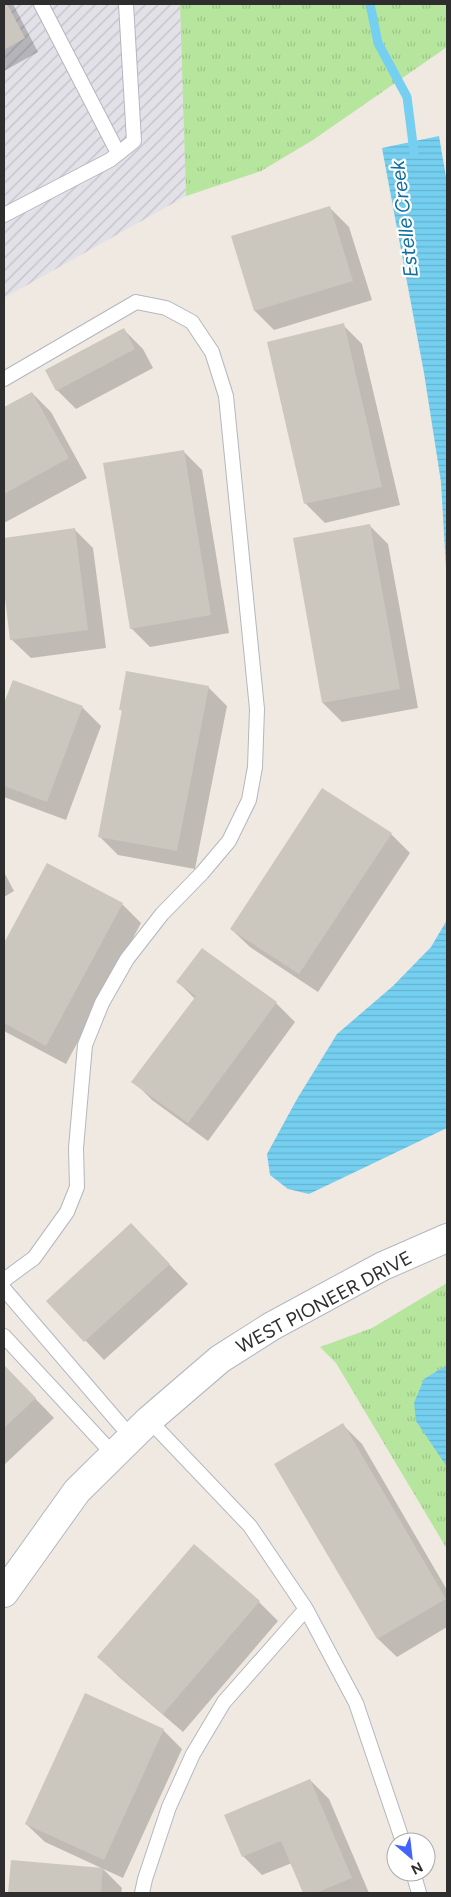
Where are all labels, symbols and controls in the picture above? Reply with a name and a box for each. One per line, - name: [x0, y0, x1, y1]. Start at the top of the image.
- water label: Estelle Creek: [385, 158, 423, 279]
- street label: WEST PIONEER DRIVE: [232, 1246, 416, 1358]
- north arrow: [386, 1832, 436, 1882]
- text: N: [408, 1858, 426, 1878]

